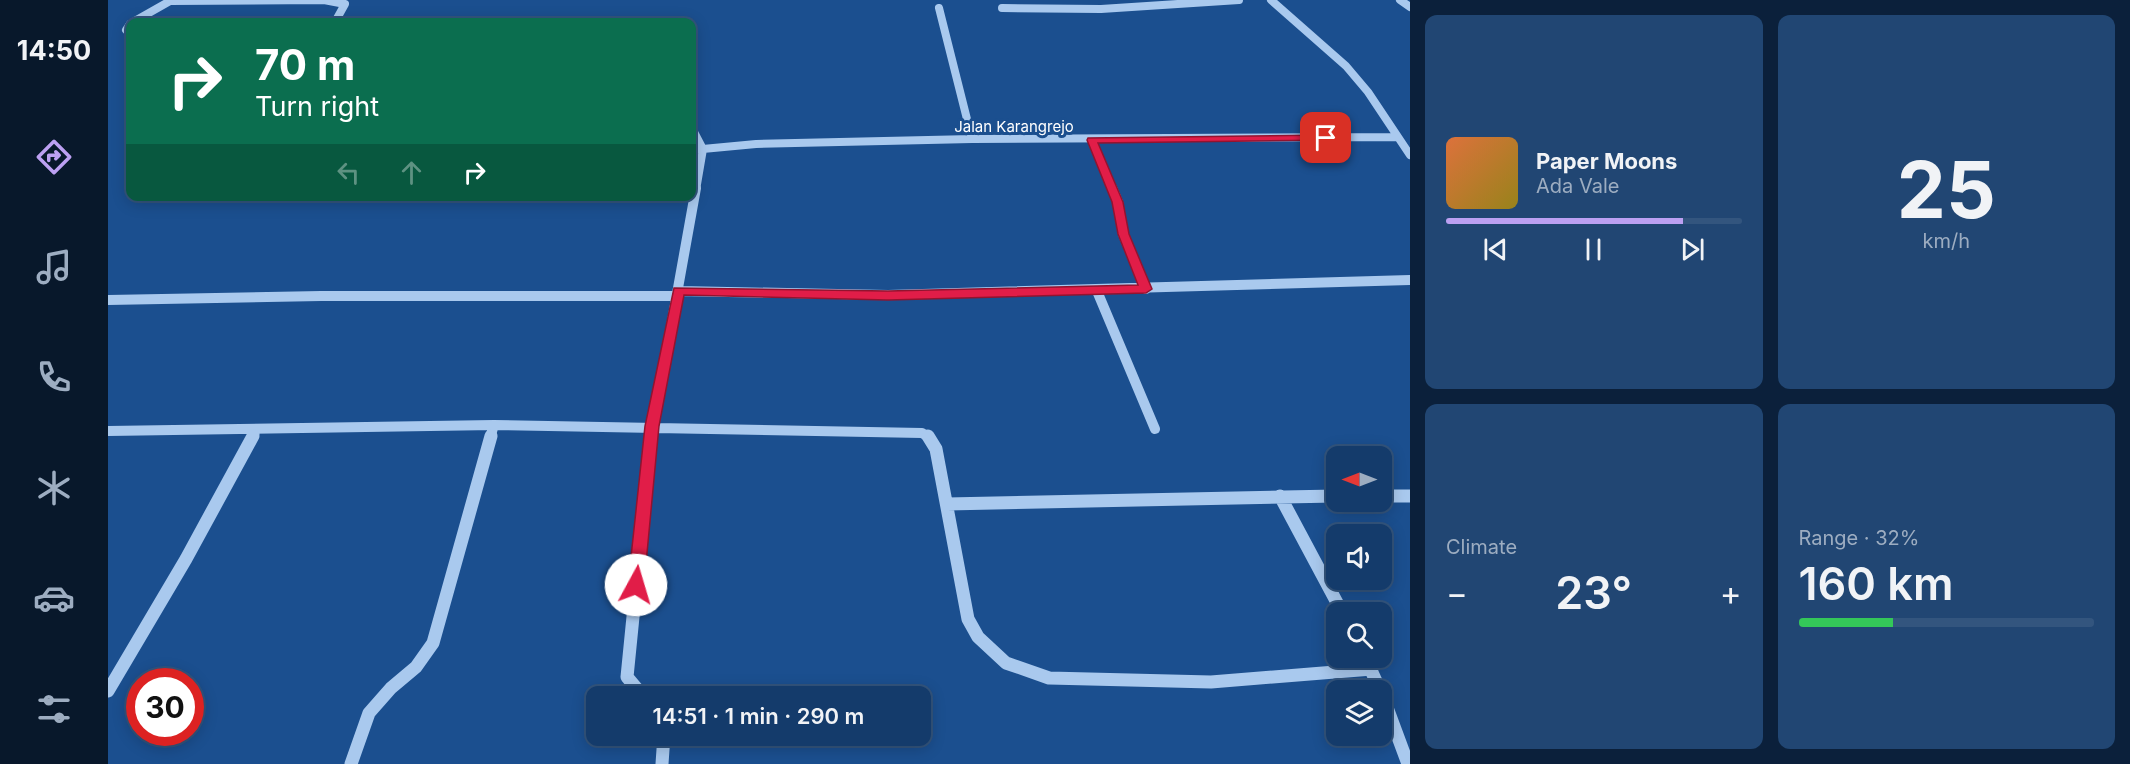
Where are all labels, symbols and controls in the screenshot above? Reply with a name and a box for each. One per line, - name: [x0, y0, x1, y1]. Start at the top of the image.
- text: 14:50: [17, 34, 91, 67]
- text: 70 m: [255, 39, 355, 90]
- icon: right: [156, 42, 234, 120]
- text: Turn right: [255, 90, 379, 123]
- pin: [1300, 112, 1351, 163]
- street label: Jalan Karangrejo: [954, 117, 1074, 136]
- icon: arrive: [1309, 121, 1342, 154]
- icon: directions: [33, 136, 75, 178]
- text: 25: [1897, 142, 1996, 237]
- text: Paper Moons: [1536, 148, 1677, 174]
- icon: left: [332, 156, 365, 189]
- icon: ahead: [395, 156, 428, 189]
- icon: right: [458, 156, 491, 189]
- text: Ada Vale: [1536, 174, 1619, 198]
- text: km/h: [1922, 229, 1970, 253]
- icon: previous: [1479, 233, 1512, 266]
- icon: pause: [1577, 233, 1610, 266]
- icon: next: [1676, 233, 1709, 266]
- icon: music: [33, 246, 75, 288]
- icon: phone: [33, 356, 75, 398]
- north arrow: [1326, 446, 1392, 512]
- map controls: [1326, 446, 1392, 746]
- icon: climate: [33, 467, 75, 509]
- button: sound: [1326, 524, 1392, 590]
- text: Range · 32%: [1799, 526, 1919, 550]
- text: Climate: [1446, 535, 1517, 559]
- position arrow: [604, 553, 668, 617]
- text: 160 km: [1799, 556, 1953, 611]
- text: 23°: [1555, 565, 1632, 620]
- text: −: [1446, 573, 1468, 613]
- text: +: [1720, 573, 1742, 613]
- icon: car: [33, 577, 75, 619]
- button: search: [1326, 602, 1392, 668]
- speed limit sign: 30: [126, 668, 204, 746]
- button: layers: [1326, 680, 1392, 746]
- icon: filters: [33, 688, 75, 730]
- text: 14:51 · 1 min · 290 m: [653, 703, 864, 729]

